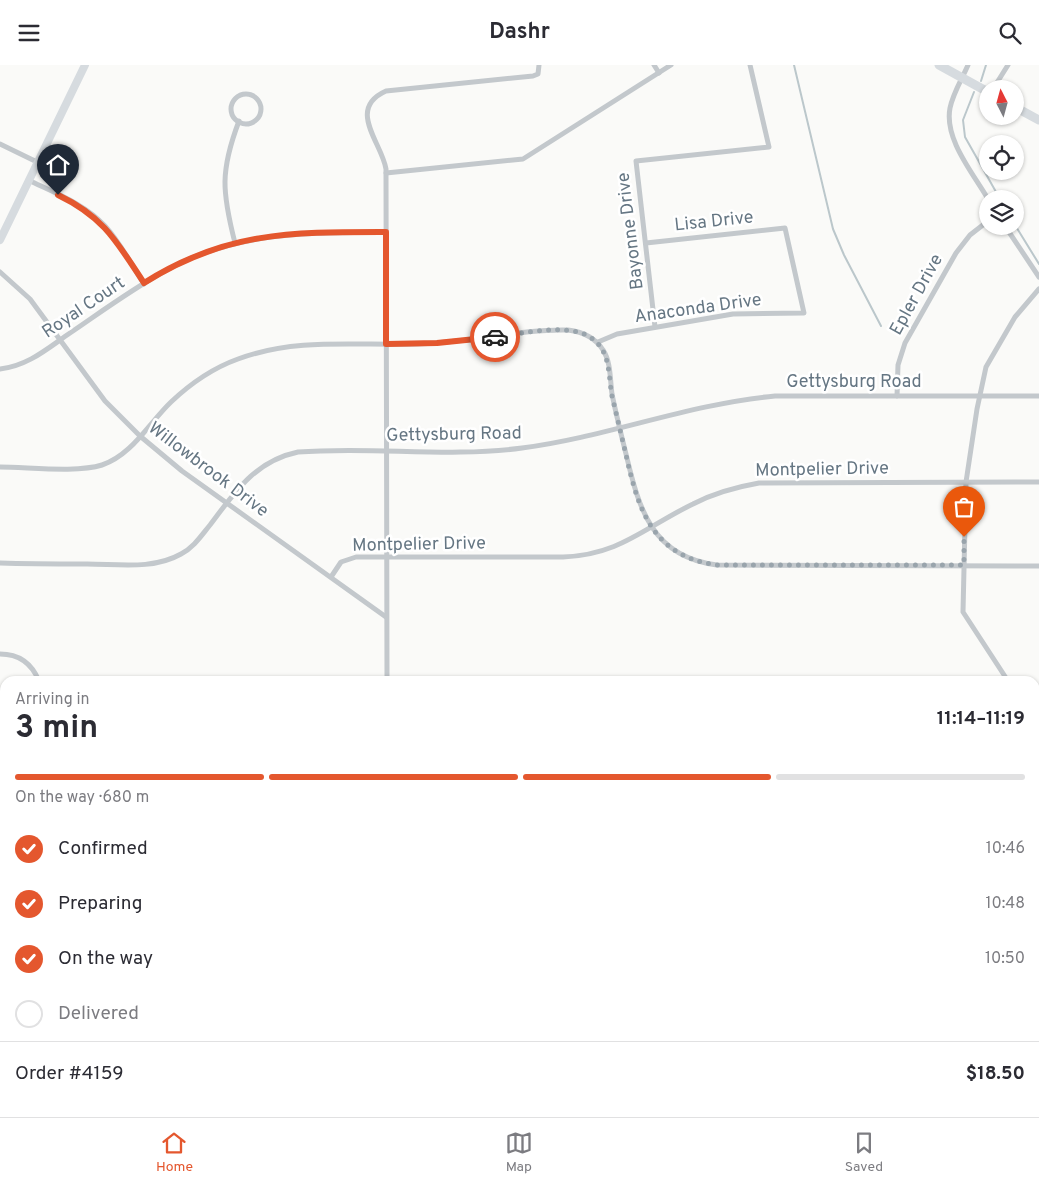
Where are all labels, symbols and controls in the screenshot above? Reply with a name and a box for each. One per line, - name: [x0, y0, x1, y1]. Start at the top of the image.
- icon: menu: [15, 19, 43, 47]
- text: Dashr: [489, 19, 550, 46]
- icon: search: [996, 19, 1024, 47]
- north arrow: [979, 80, 1024, 125]
- map controls: [979, 80, 1024, 235]
- button: locate: [979, 135, 1024, 180]
- pin: [37, 144, 79, 195]
- icon: home: [44, 151, 72, 179]
- street label: Bayonne Drive: [612, 171, 650, 291]
- button: layers: [979, 190, 1024, 235]
- street label: Lisa Drive: [673, 206, 755, 238]
- street label: Epler Drive: [885, 250, 949, 340]
- street label: Royal Court: [38, 272, 130, 344]
- street label: Anaconda Drive: [633, 289, 763, 329]
- courier: [470, 312, 520, 362]
- icon: car: [481, 323, 509, 351]
- street label: Gettysburg Road: [786, 371, 922, 394]
- street label: Willowbrook Drive: [143, 417, 273, 523]
- street label: Gettysburg Road: [386, 422, 522, 448]
- street label: Montpelier Drive: [755, 457, 889, 483]
- pin: [943, 486, 985, 537]
- icon: bag: [950, 493, 978, 521]
- street label: Montpelier Drive: [352, 532, 486, 558]
- text: Arriving in: [15, 690, 90, 710]
- text: 11:14–11:19: [937, 707, 1025, 731]
- text: 3 min: [15, 709, 98, 749]
- text: On the way · 680 m: [15, 788, 149, 808]
- icon: check: [15, 835, 43, 863]
- text: Confirmed: [58, 837, 148, 861]
- text: 10:46: [986, 839, 1025, 859]
- icon: check: [15, 890, 43, 918]
- text: Preparing: [58, 892, 142, 916]
- text: 10:48: [985, 894, 1025, 914]
- icon: check: [15, 945, 43, 973]
- text: On the way: [58, 947, 153, 971]
- text: 10:50: [985, 949, 1025, 969]
- text: Delivered: [58, 1002, 139, 1026]
- text: Order #4159: [15, 1062, 124, 1086]
- text: $18.50: [966, 1062, 1025, 1086]
- tab: Home: [156, 1129, 193, 1176]
- tab: Map: [505, 1129, 533, 1176]
- tab: Saved: [845, 1129, 883, 1176]

